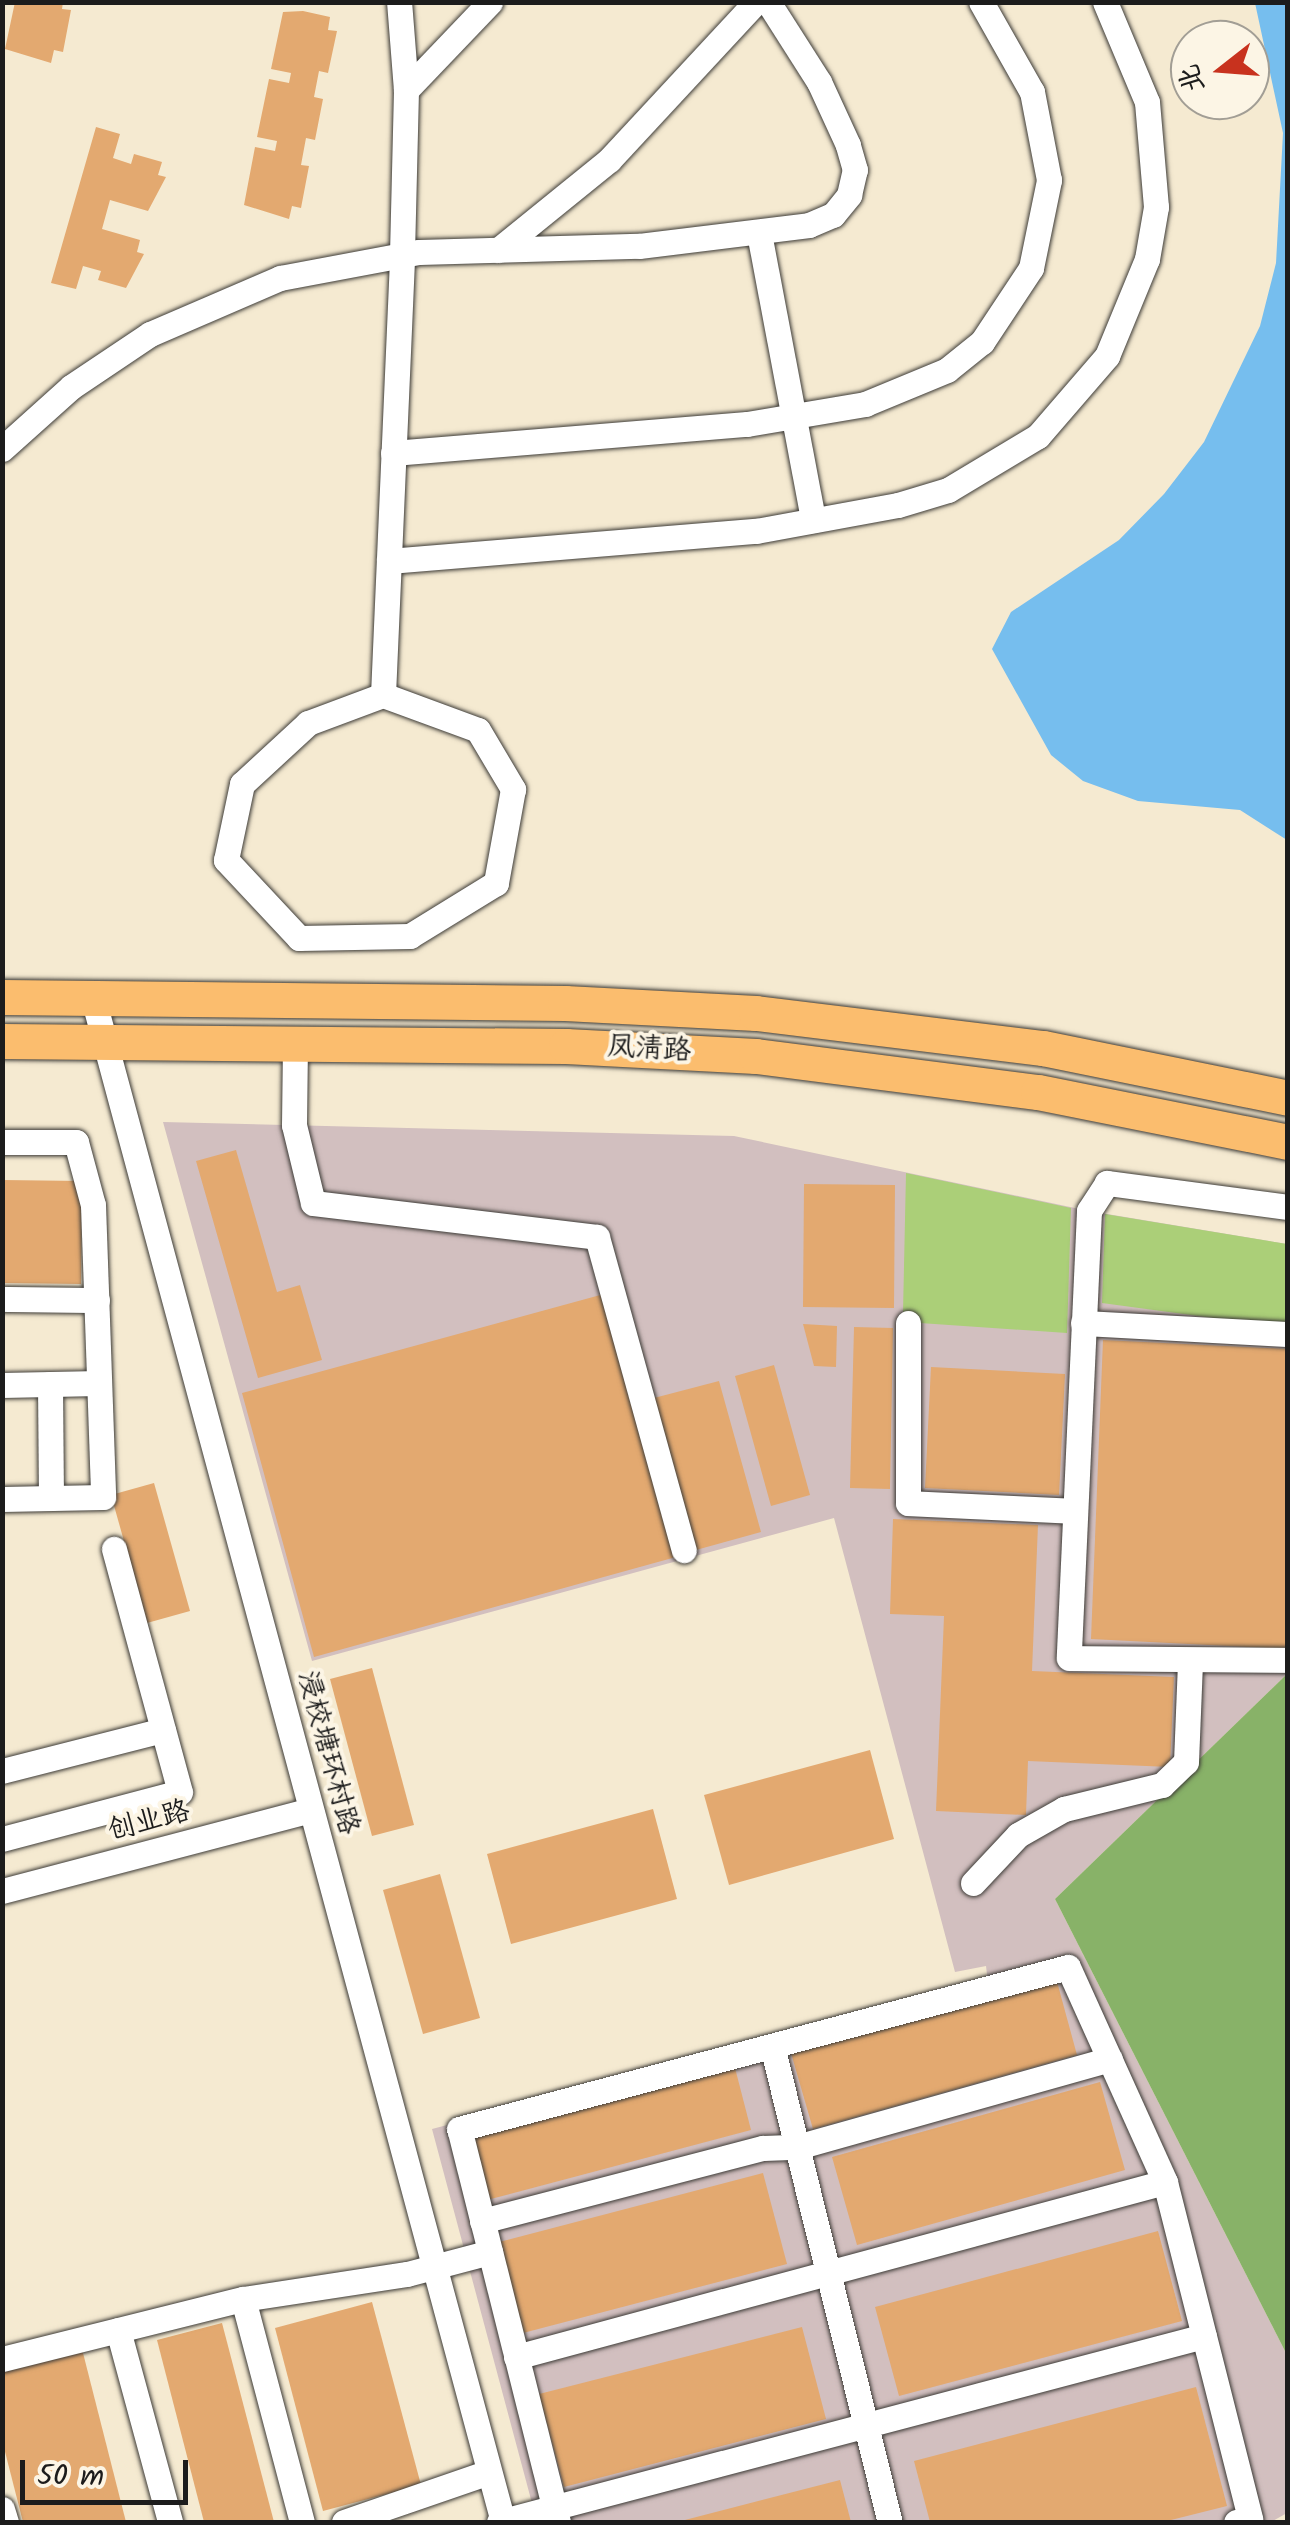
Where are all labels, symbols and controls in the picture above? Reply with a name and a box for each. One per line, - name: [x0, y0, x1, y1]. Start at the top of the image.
- north arrow: [1170, 20, 1270, 120]
- text: 北: [1167, 58, 1218, 98]
- street label: 凤清路: [606, 1031, 692, 1069]
- street label: 浸校塘环村路: [289, 1668, 365, 1838]
- street label: 创业路: [104, 1795, 194, 1849]
- scale bar: [25, 2440, 192, 2502]
- text: 50 m: [37, 2453, 104, 2501]

